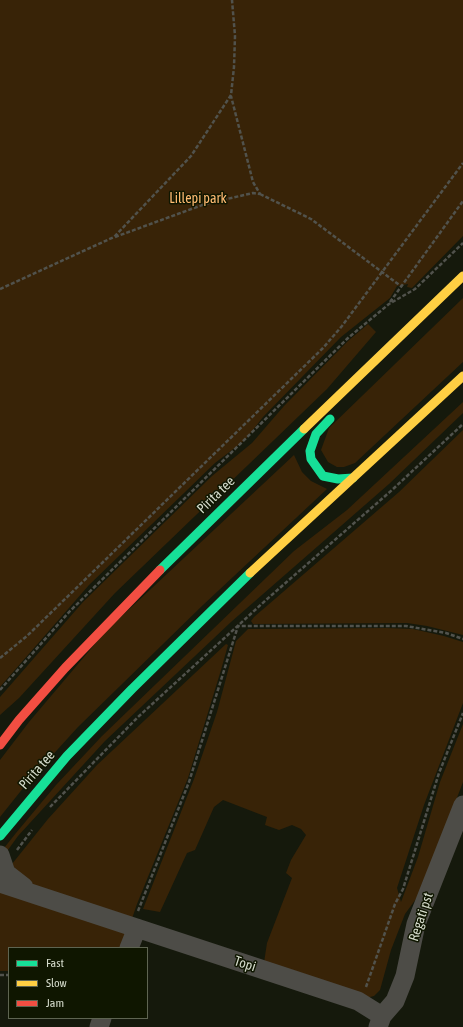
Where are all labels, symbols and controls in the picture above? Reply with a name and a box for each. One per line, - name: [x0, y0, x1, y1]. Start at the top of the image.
- park label: Lillepi park: [169, 191, 227, 207]
- street label: Pirita tee: [194, 473, 238, 517]
- street label: Pirita tee: [16, 747, 58, 793]
- street label: Regati pst: [405, 890, 437, 944]
- legend: [8, 947, 148, 1019]
- street label: Topi: [232, 953, 258, 975]
- text: Fast: [46, 956, 64, 970]
- text: Slow: [46, 976, 67, 990]
- text: Jam: [46, 996, 64, 1010]

